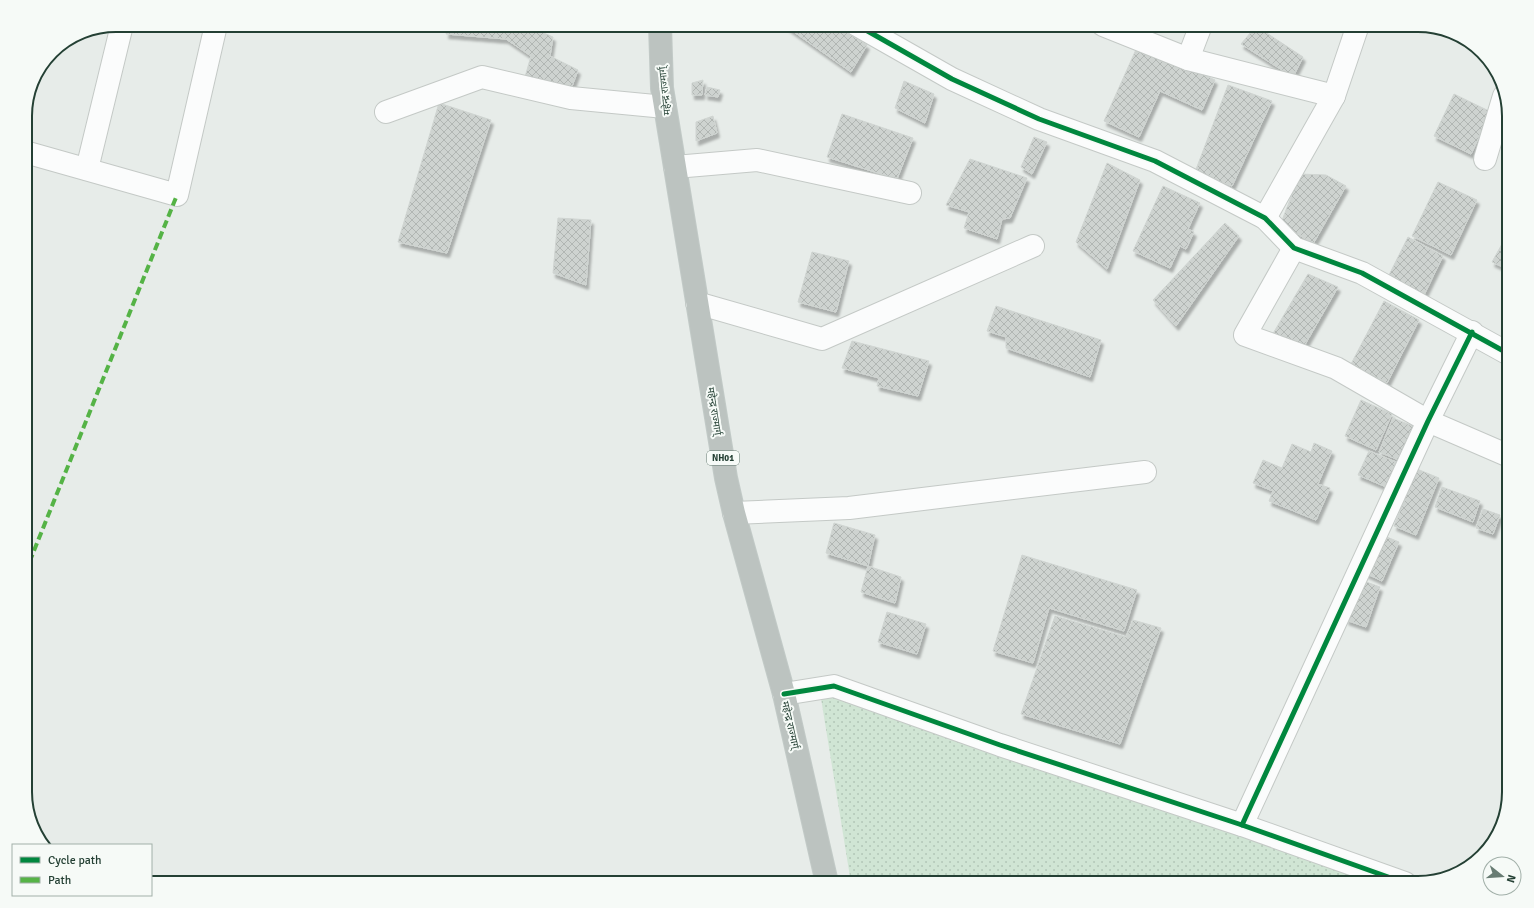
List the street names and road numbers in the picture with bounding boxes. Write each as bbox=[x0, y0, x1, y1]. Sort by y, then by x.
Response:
street label: महेन्द्र राज्मार्ग् bbox=[656, 64, 673, 116]
street label: महेन्द्र राज्मार्ग् bbox=[704, 386, 724, 438]
road number: NH01 bbox=[707, 451, 739, 465]
street label: महेन्द्र राज्मार्ग् bbox=[779, 700, 802, 752]

